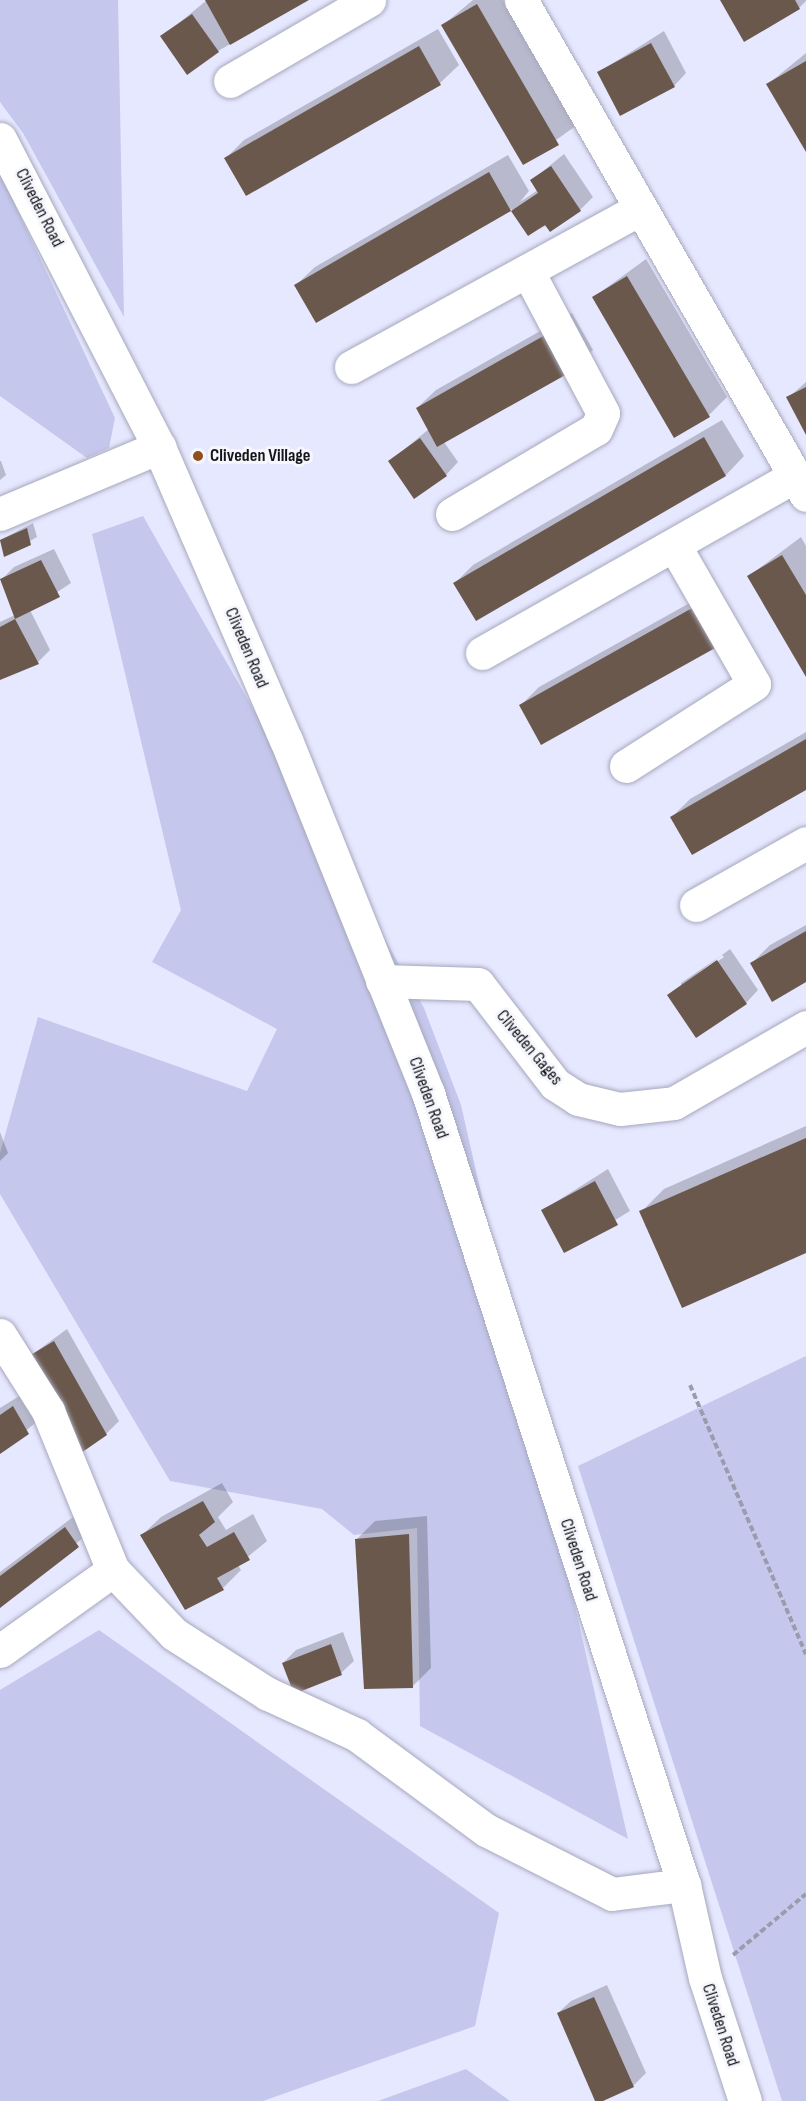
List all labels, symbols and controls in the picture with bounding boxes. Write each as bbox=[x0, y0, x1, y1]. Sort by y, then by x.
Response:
street label: Cliveden Road bbox=[10, 165, 68, 251]
place label: Cliveden Village bbox=[210, 445, 311, 467]
marker: Cliveden Village bbox=[191, 449, 205, 463]
street label: Cliveden Road bbox=[219, 605, 273, 691]
street label: Cliveden Gages bbox=[491, 1006, 567, 1090]
street label: Cliveden Road bbox=[403, 1054, 453, 1142]
street label: Cliveden Road bbox=[555, 1516, 601, 1604]
street label: Cliveden Road bbox=[697, 1981, 743, 2069]

